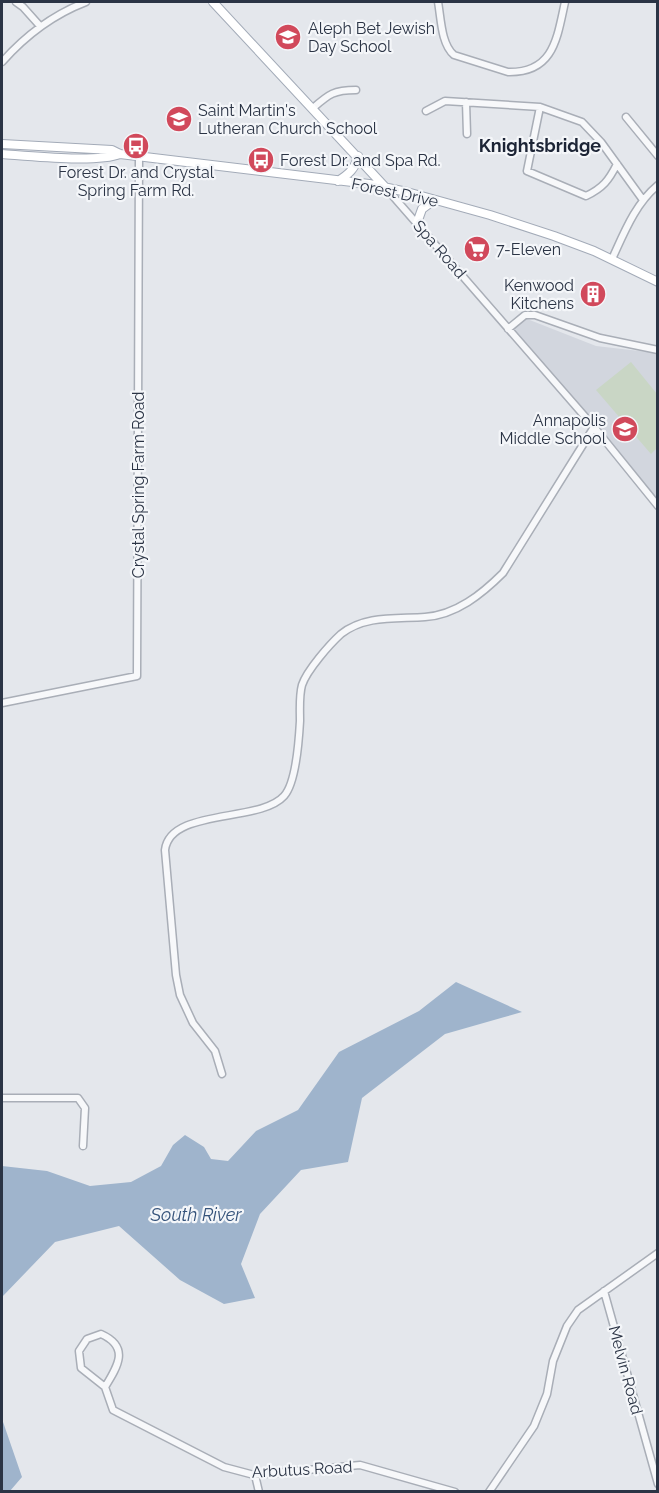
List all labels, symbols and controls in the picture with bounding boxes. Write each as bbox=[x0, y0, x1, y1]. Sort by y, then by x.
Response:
place label: Aleph Bet Jewish Day School bbox=[308, 19, 435, 56]
school or university icon: Aleph Bet Jewish Day School bbox=[273, 22, 303, 52]
place label: Saint Martin's Lutheran Church School bbox=[198, 101, 378, 138]
school or university icon: Saint Martin's Lutheran Church School bbox=[164, 104, 194, 134]
bus stop icon: Forest Dr. and Crystal Spring Farm Rd. bbox=[121, 131, 151, 161]
district label: Knightsbridge bbox=[479, 135, 601, 156]
bus stop icon: Forest Dr. and Spa Rd. bbox=[246, 145, 276, 175]
place label: Forest Dr. and Spa Rd. bbox=[280, 151, 441, 170]
place label: Forest Dr. and Crystal Spring Farm Rd. bbox=[58, 163, 215, 200]
street label: Forest Drive bbox=[350, 174, 440, 211]
street label: Spa Road bbox=[409, 216, 470, 282]
supermarket icon: 7-Eleven bbox=[462, 234, 492, 264]
place label: 7-Eleven bbox=[496, 240, 561, 259]
place label: Kenwood Kitchens bbox=[504, 276, 574, 313]
building icon: Kenwood Kitchens bbox=[578, 279, 608, 309]
street label: Crystal Spring Farm Road bbox=[129, 392, 148, 578]
place label: Annapolis Middle School bbox=[500, 411, 607, 448]
school or university icon: Annapolis Middle School bbox=[610, 414, 640, 444]
water label: South River bbox=[150, 1204, 242, 1225]
street label: Melvin Road bbox=[605, 1324, 647, 1417]
street label: Arbutus Road bbox=[251, 1457, 353, 1482]

